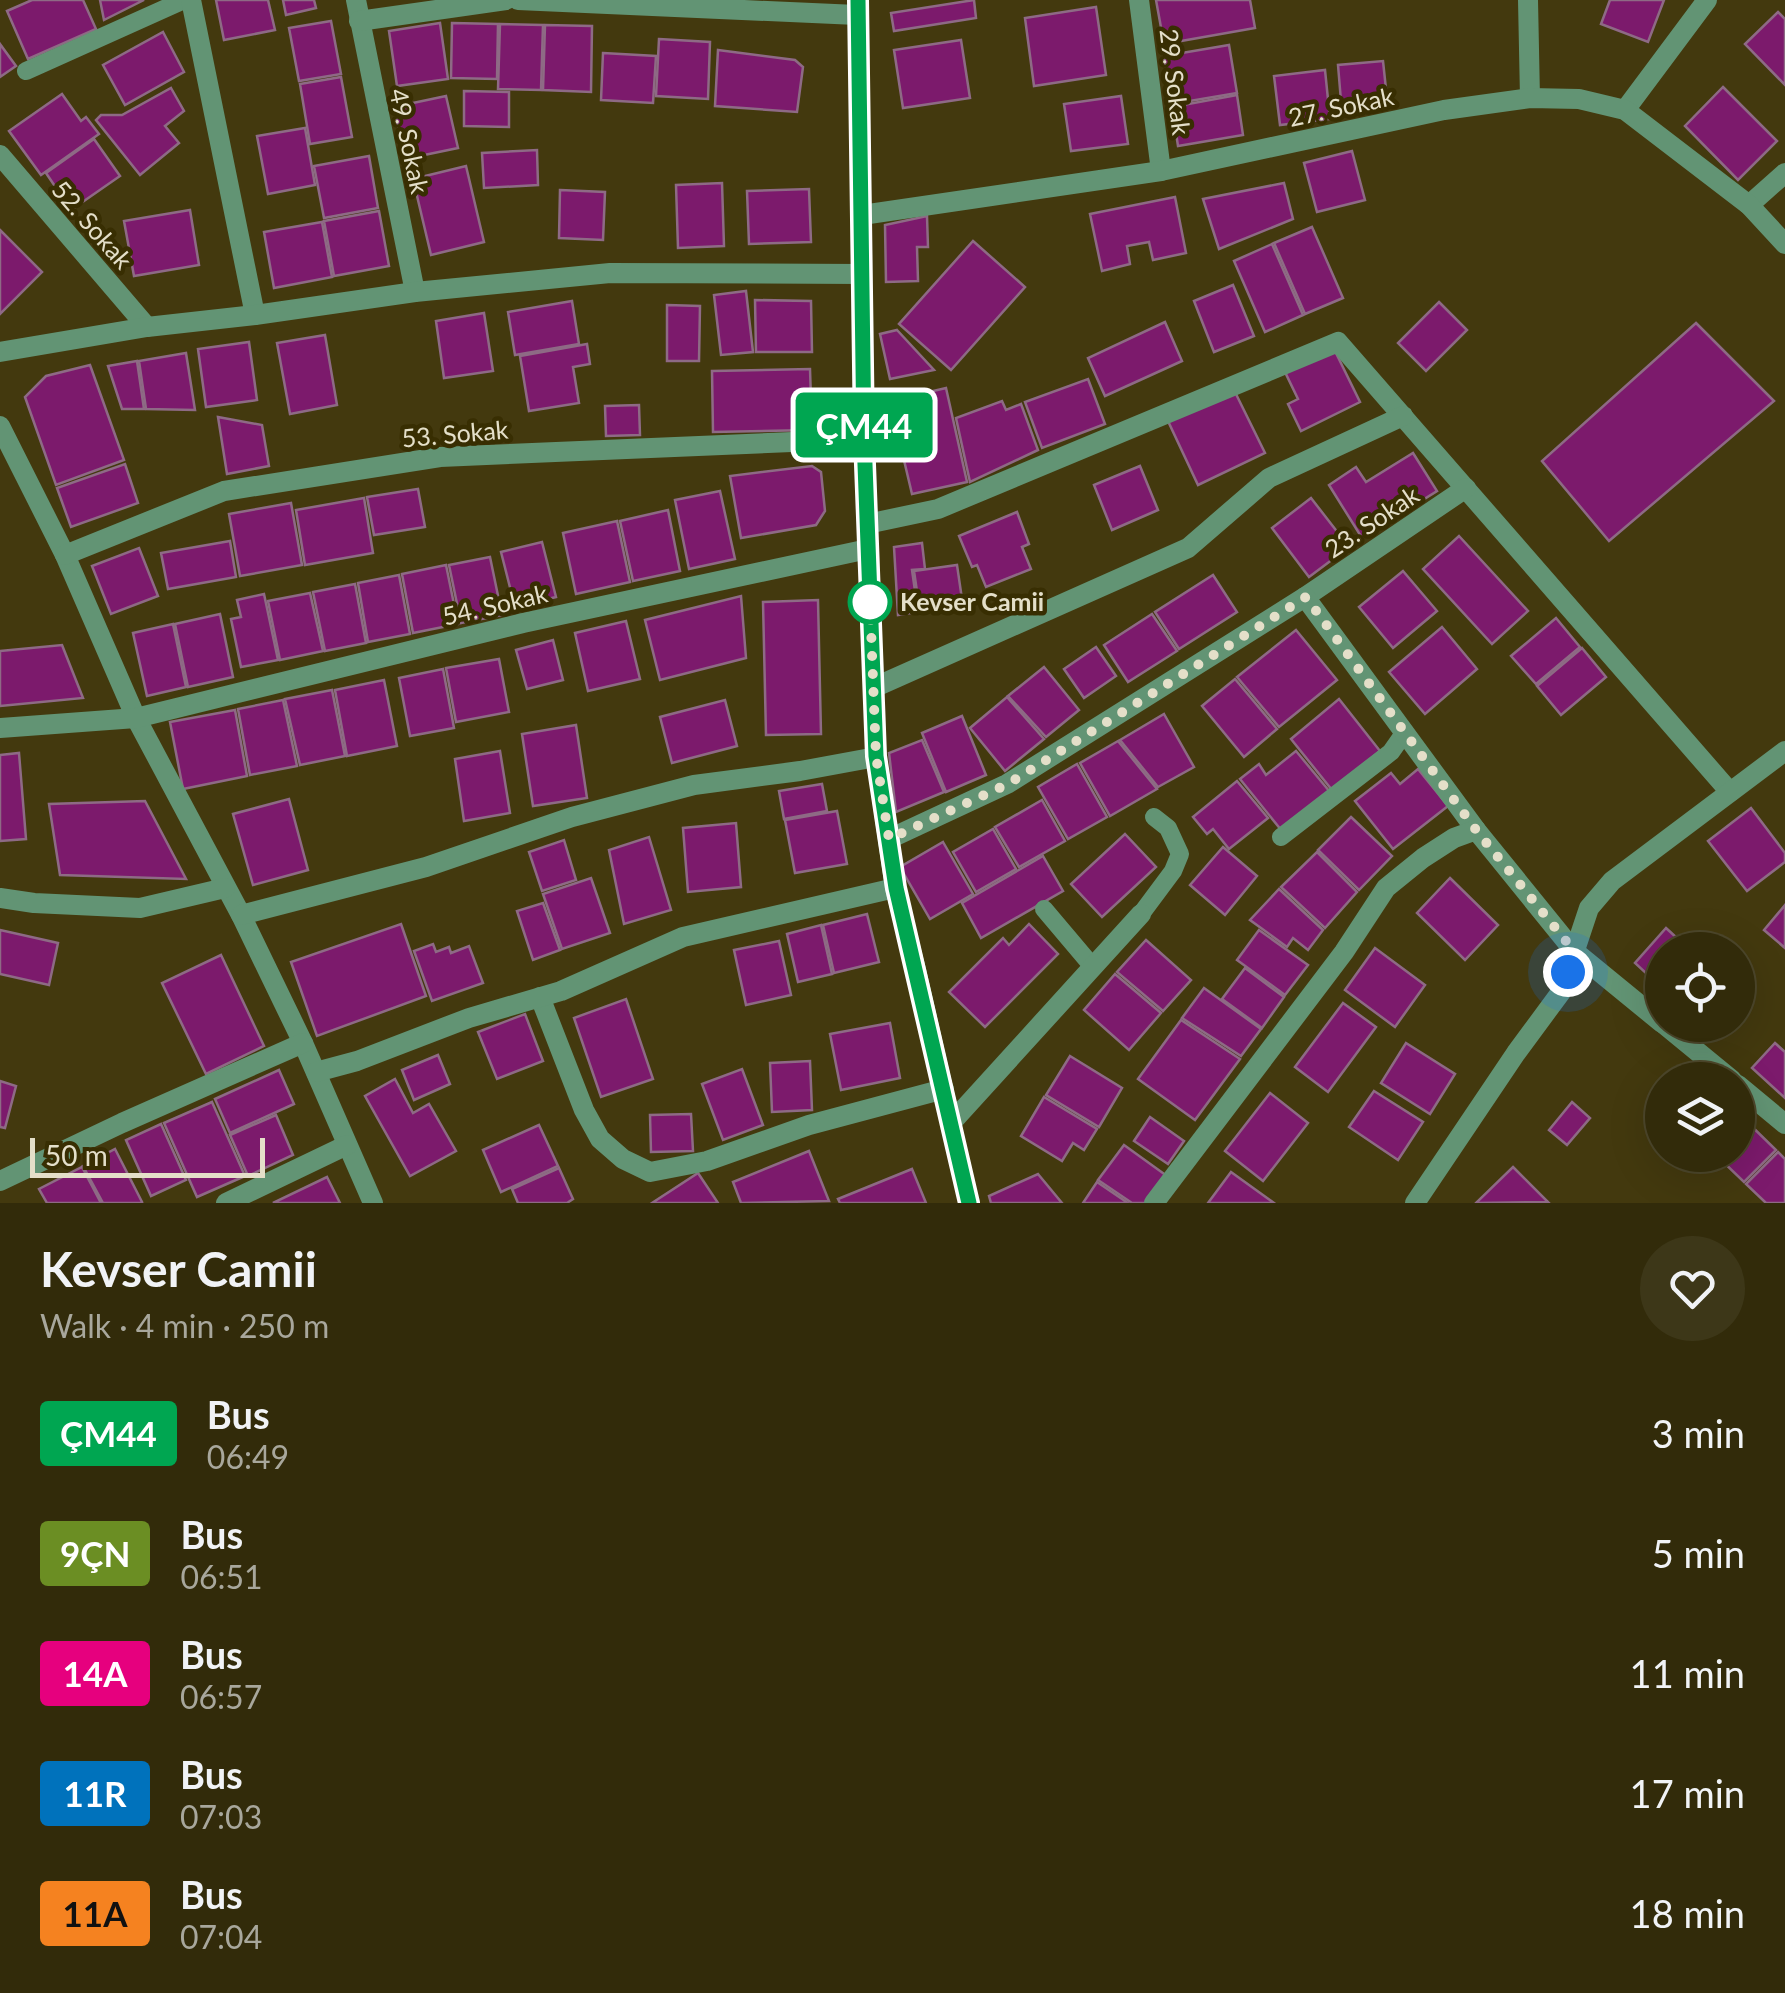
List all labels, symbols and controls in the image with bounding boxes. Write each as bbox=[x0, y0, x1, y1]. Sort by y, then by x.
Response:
street label: 29. Sokak bbox=[1155, 27, 1197, 137]
street label: 27. Sokak bbox=[1285, 80, 1396, 132]
street label: 49. Sokak bbox=[384, 85, 436, 196]
street label: 52. Sokak bbox=[46, 174, 139, 275]
line badge: ÇM44 bbox=[794, 392, 934, 458]
text: ÇM44 bbox=[816, 404, 912, 446]
street label: 53. Sokak bbox=[400, 413, 510, 453]
street label: 23. Sokak bbox=[1319, 479, 1424, 563]
street label: 54. Sokak bbox=[439, 577, 550, 631]
marker: Kevser Camii bbox=[849, 581, 891, 623]
place label: Kevser Camii bbox=[900, 586, 1044, 616]
map controls bbox=[1645, 932, 1755, 1172]
button: locate bbox=[1645, 932, 1755, 1042]
your location bbox=[1543, 947, 1593, 997]
button: layers bbox=[1645, 1062, 1755, 1172]
scale bar bbox=[30, 1133, 265, 1178]
text: 50 m bbox=[45, 1138, 108, 1172]
button: heart bbox=[1640, 1236, 1745, 1341]
text: Kevser Camii bbox=[40, 1240, 317, 1297]
text: Walk · 4 min · 250 m bbox=[40, 1306, 329, 1345]
text: Bus bbox=[207, 1391, 270, 1437]
text: 3 min bbox=[1652, 1410, 1745, 1456]
text: ÇM44 bbox=[60, 1412, 157, 1454]
text: 06:49 bbox=[207, 1437, 289, 1476]
text: Bus bbox=[180, 1511, 243, 1557]
text: 5 min bbox=[1652, 1530, 1745, 1576]
text: 9ÇN bbox=[60, 1532, 130, 1574]
text: 06:51 bbox=[180, 1557, 263, 1596]
text: Bus bbox=[180, 1631, 243, 1677]
text: 11 min bbox=[1630, 1650, 1745, 1696]
text: 14A bbox=[63, 1652, 127, 1694]
text: 06:57 bbox=[180, 1677, 262, 1716]
text: Bus bbox=[180, 1751, 243, 1797]
text: 17 min bbox=[1630, 1770, 1745, 1816]
text: 11R bbox=[63, 1772, 127, 1814]
text: 07:03 bbox=[180, 1797, 262, 1836]
text: Bus bbox=[180, 1871, 243, 1917]
text: 18 min bbox=[1630, 1890, 1745, 1936]
text: 11A bbox=[63, 1892, 127, 1934]
text: 07:04 bbox=[180, 1917, 262, 1956]

